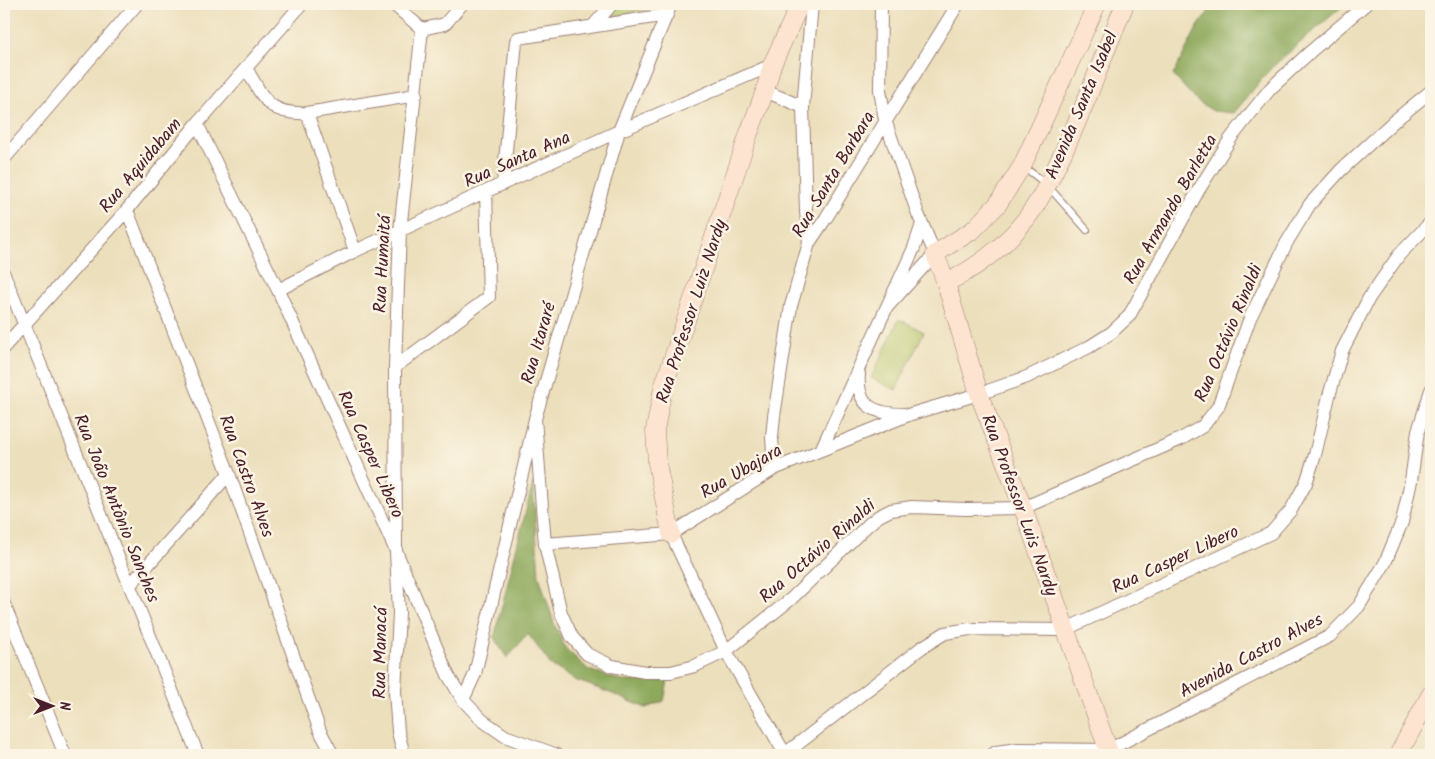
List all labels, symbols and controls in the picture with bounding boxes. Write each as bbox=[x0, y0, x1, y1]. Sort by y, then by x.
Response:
street label: Avenida Santa Isabel bbox=[1038, 26, 1127, 184]
street label: Rua Santa Barbara bbox=[785, 106, 884, 244]
street label: Rua Aquidabam bbox=[92, 112, 190, 220]
street label: Rua Santa Ana bbox=[460, 124, 576, 197]
street label: Rua Armando Barletta bbox=[1116, 129, 1226, 290]
street label: Rua Humaitá bbox=[366, 213, 401, 314]
street label: Rua Professor Luiz Nardy bbox=[649, 215, 736, 407]
street label: Rua Octávio Rinaldi bbox=[1187, 260, 1272, 407]
street label: Rua Itararé bbox=[514, 298, 565, 388]
street label: Rua Casper Libero bbox=[328, 386, 411, 523]
street label: Rua João Antônio Sanches bbox=[64, 410, 167, 608]
street label: Rua Professor Luis Nardy bbox=[972, 410, 1065, 601]
street label: Rua Castro Alves bbox=[210, 411, 281, 542]
street label: Rua Ubajara bbox=[695, 437, 788, 508]
street label: Rua Octávio Rinaldi bbox=[753, 492, 884, 611]
street label: Rua Casper Libero bbox=[1107, 518, 1244, 603]
street label: Rua Manacá bbox=[366, 605, 397, 699]
street label: Avenida Castro Alves bbox=[1175, 606, 1329, 706]
north arrow bbox=[28, 682, 78, 732]
text: N bbox=[53, 702, 75, 711]

